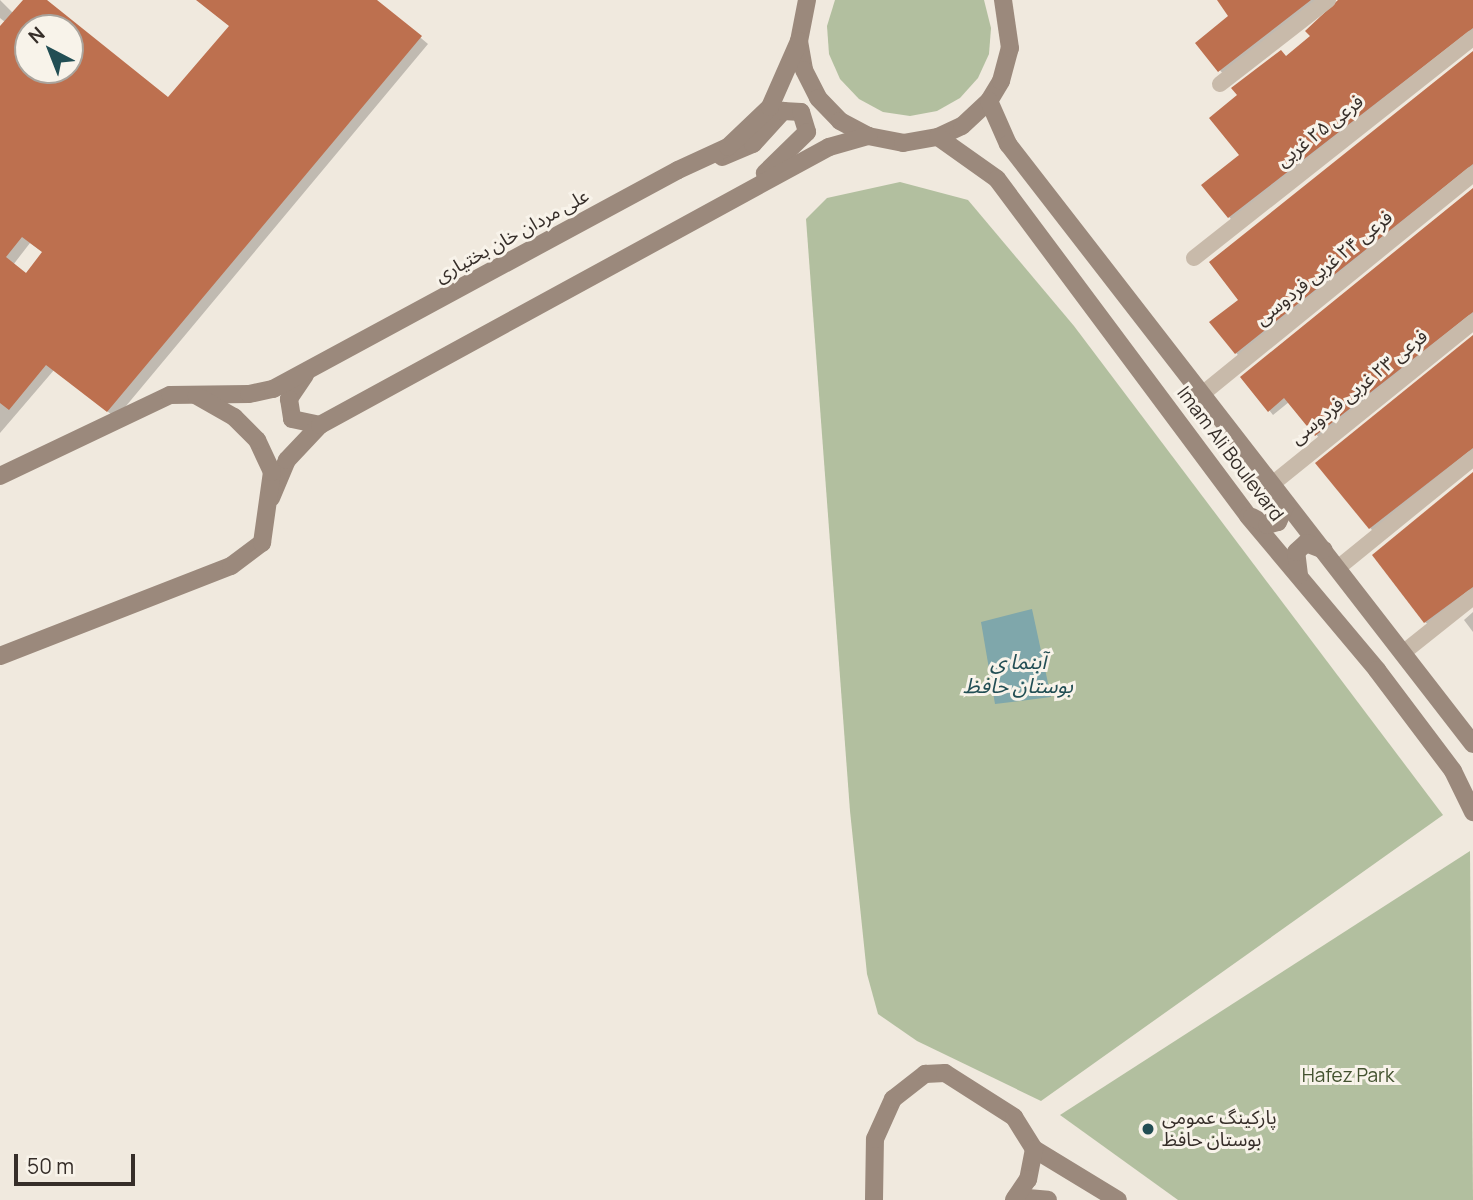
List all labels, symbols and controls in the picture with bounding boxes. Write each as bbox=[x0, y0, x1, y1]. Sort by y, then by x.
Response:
north arrow bbox=[14, 14, 84, 84]
text: N bbox=[23, 21, 50, 49]
street label: فرعی ۲۵ غربی bbox=[1272, 90, 1368, 172]
street label: علی مردان خان بختیاری bbox=[431, 184, 593, 288]
street label: فرعی ۲۴ غربی فردوسی bbox=[1251, 206, 1397, 330]
street label: فرعی ۲۳ غربی فردوسی bbox=[1286, 325, 1432, 449]
street label: Imam Ali Boulevard bbox=[1172, 382, 1288, 526]
water label: آبنما ی بوستان حافظ bbox=[963, 648, 1073, 698]
park label: Hafez Park bbox=[1302, 1065, 1394, 1087]
place label: پارکینگ عمومی بوستان حافظ bbox=[1162, 1107, 1277, 1151]
marker: پارکینگ عمومی بوستان حافظ bbox=[1140, 1121, 1156, 1137]
scale bar bbox=[18, 1140, 138, 1184]
text: 50 m bbox=[27, 1152, 74, 1180]

